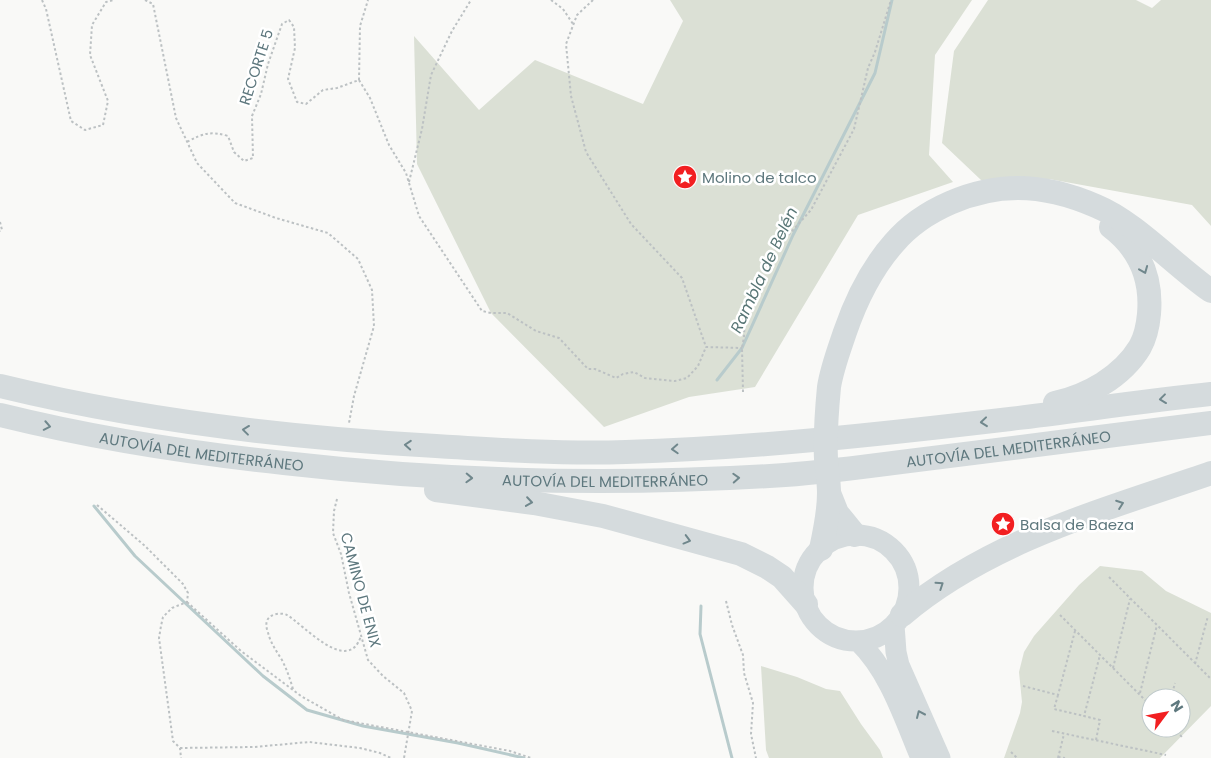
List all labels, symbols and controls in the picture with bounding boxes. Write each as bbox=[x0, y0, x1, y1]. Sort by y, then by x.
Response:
street label: RECORTE 5 bbox=[234, 26, 278, 108]
place icon: Molino de talco bbox=[672, 164, 698, 190]
place label: Molino de talco bbox=[702, 167, 817, 188]
water label: Rambla de Belén bbox=[725, 203, 803, 337]
one-way arrow bbox=[1138, 265, 1148, 273]
one-way arrow bbox=[1158, 394, 1167, 404]
one-way arrow bbox=[980, 416, 988, 427]
one-way arrow bbox=[43, 420, 52, 431]
one-way arrow bbox=[242, 425, 250, 436]
street label: AUTOVÍA DEL MEDITERRÁNEO bbox=[905, 425, 1112, 472]
street label: AUTOVÍA DEL MEDITERRÁNEO bbox=[98, 426, 305, 476]
one-way arrow bbox=[404, 439, 412, 450]
one-way arrow bbox=[671, 443, 679, 454]
street label: AUTOVÍA DEL MEDITERRÁNEO bbox=[502, 469, 709, 492]
one-way arrow bbox=[465, 472, 473, 483]
one-way arrow bbox=[732, 472, 740, 483]
one-way arrow bbox=[525, 497, 534, 507]
one-way arrow bbox=[1115, 500, 1123, 510]
place icon: Balsa de Baeza bbox=[990, 511, 1016, 537]
place label: Balsa de Baeza bbox=[1020, 514, 1134, 535]
street label: CAMINO DE ENIX bbox=[336, 530, 386, 650]
one-way arrow bbox=[683, 534, 691, 544]
one-way arrow bbox=[934, 582, 944, 591]
north arrow bbox=[1141, 688, 1191, 738]
text: N bbox=[1166, 696, 1188, 716]
one-way arrow bbox=[916, 710, 927, 719]

